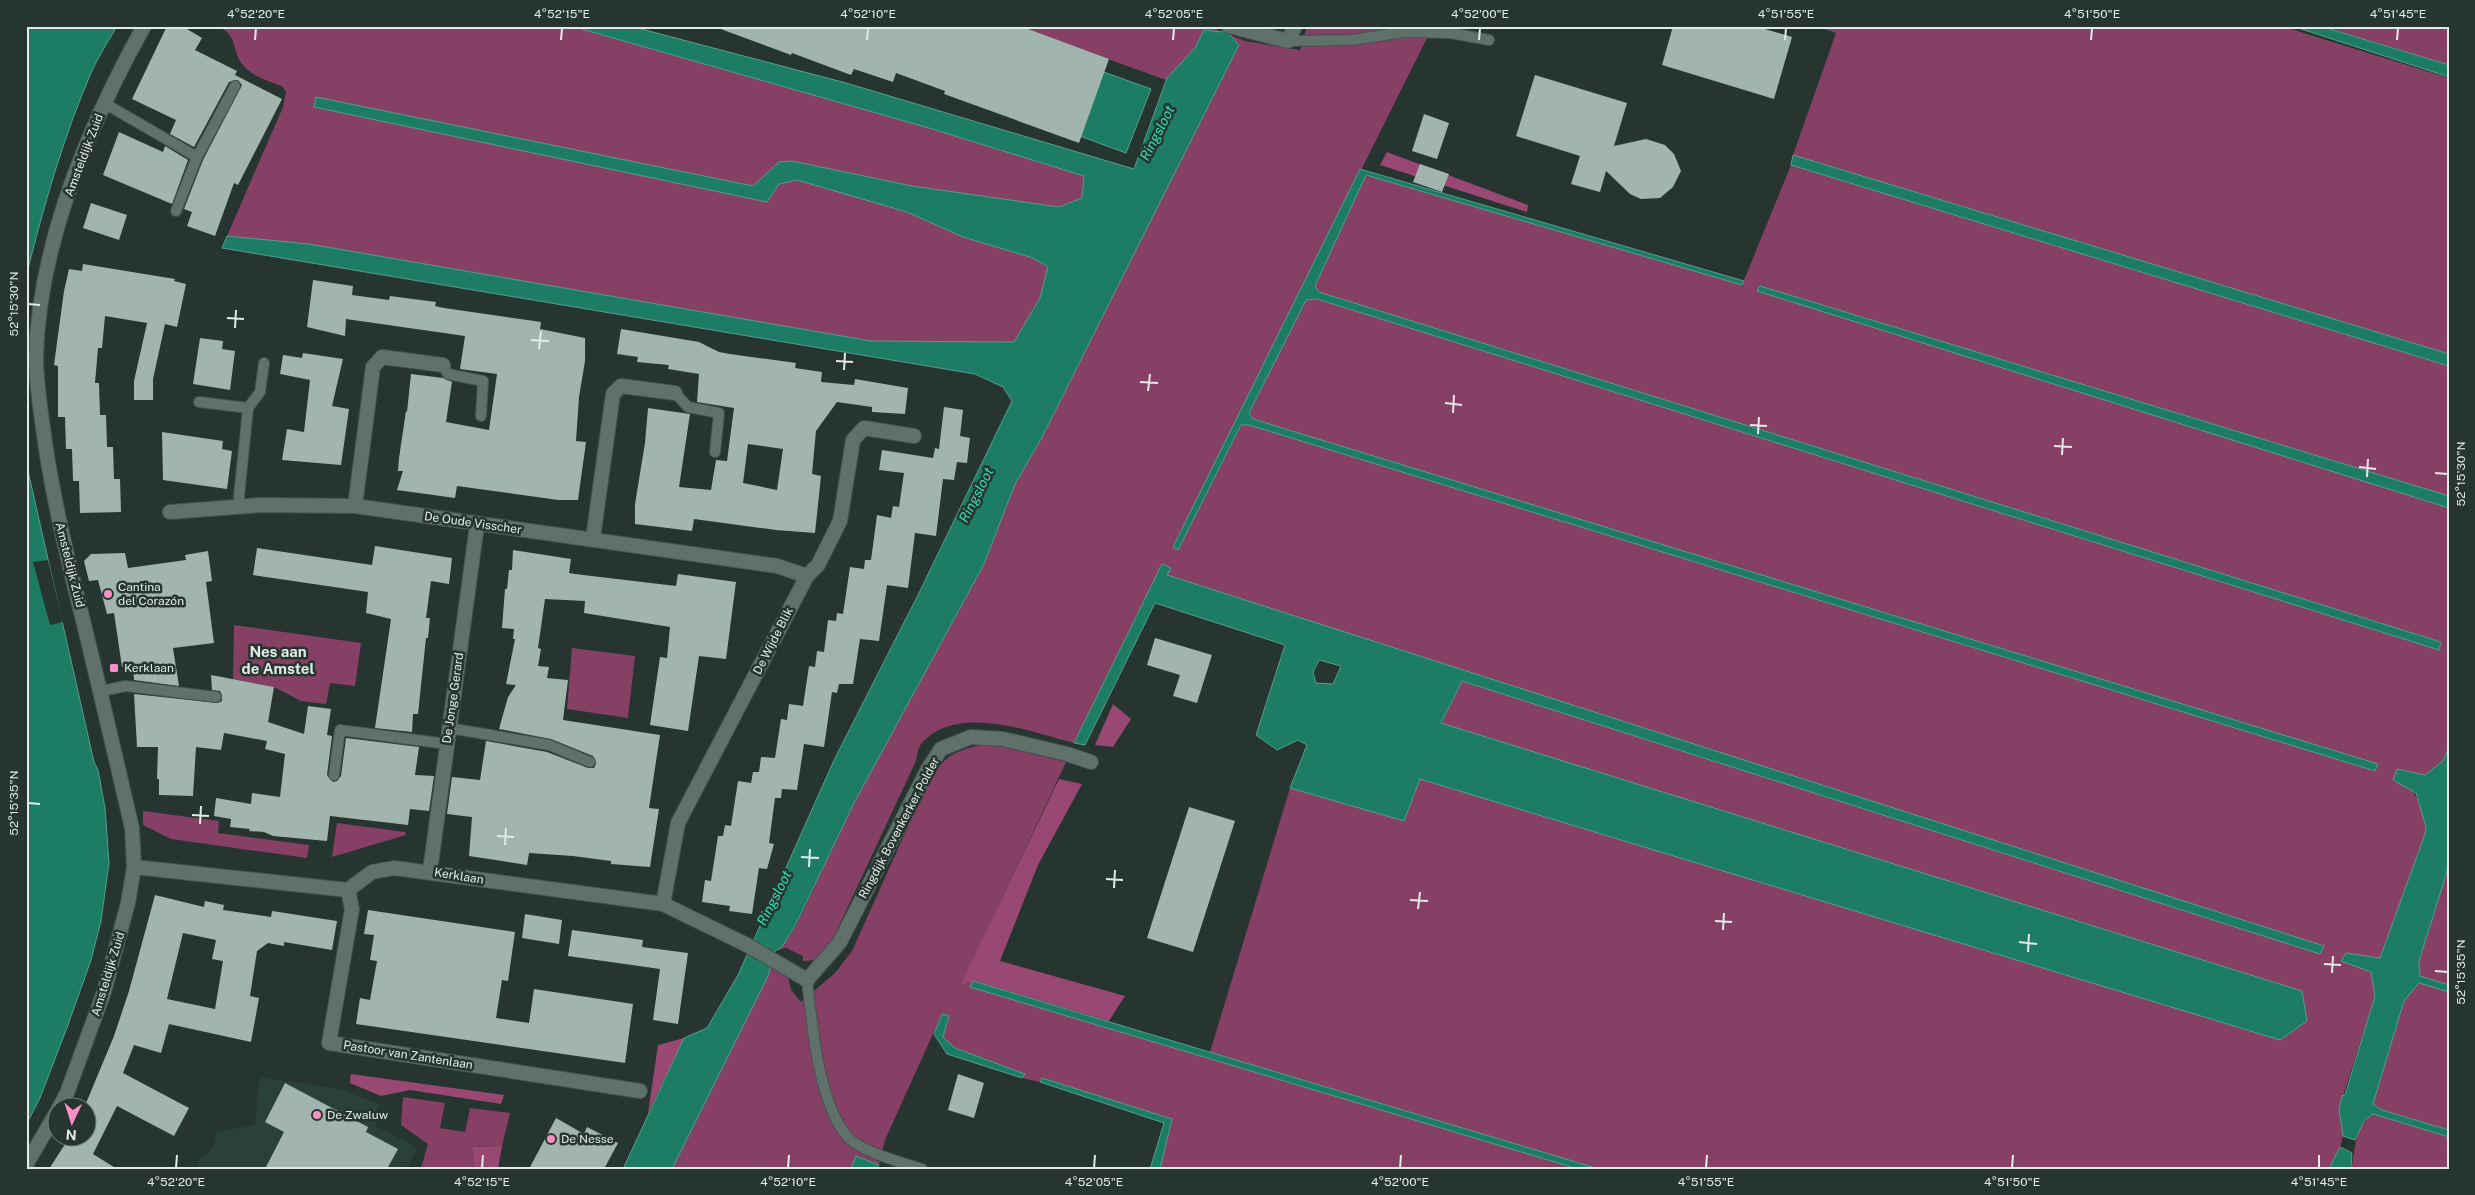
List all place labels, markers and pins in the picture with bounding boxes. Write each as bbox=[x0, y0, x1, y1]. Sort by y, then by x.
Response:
place label: Cantina del Corazón bbox=[118, 580, 184, 608]
marker: Cantina del Corazón bbox=[102, 588, 114, 600]
place label: Kerklaan bbox=[124, 661, 174, 675]
marker: Kerklaan bbox=[108, 662, 120, 674]
place label: De Zwaluw bbox=[327, 1108, 389, 1122]
marker: De Zwaluw bbox=[311, 1109, 323, 1121]
place label: De Nesse bbox=[561, 1132, 614, 1146]
marker: De Nesse bbox=[545, 1133, 557, 1145]

